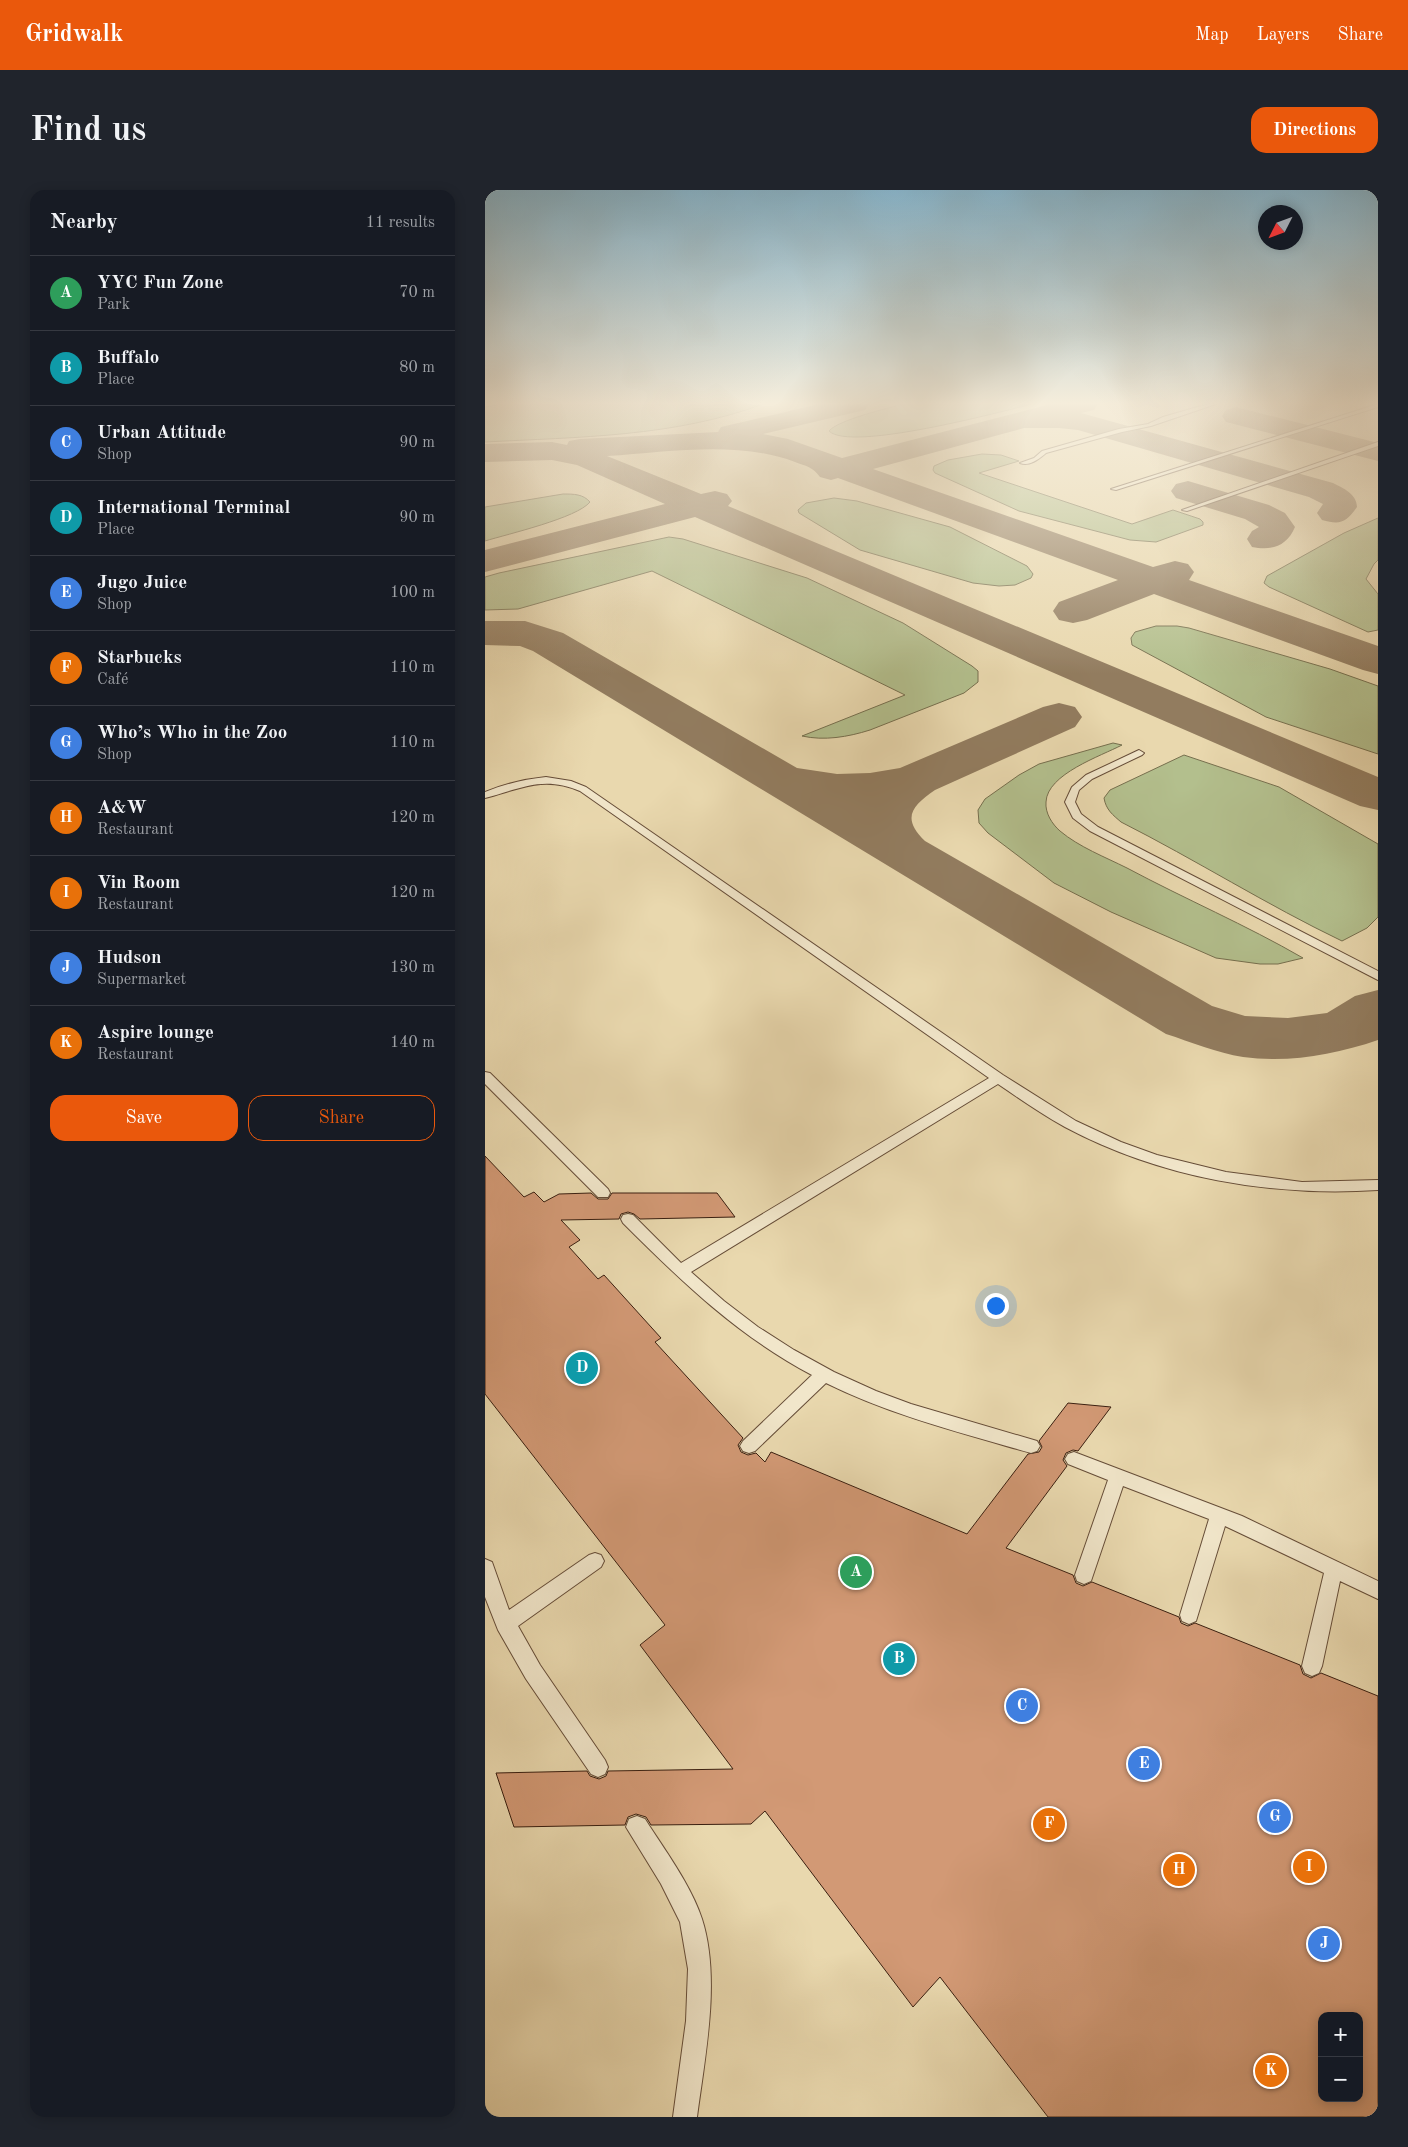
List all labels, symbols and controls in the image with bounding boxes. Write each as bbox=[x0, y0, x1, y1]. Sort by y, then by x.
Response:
text: Gridwalk bbox=[25, 23, 123, 47]
text: Map bbox=[1195, 26, 1229, 44]
text: Layers bbox=[1257, 26, 1309, 44]
text: Share bbox=[1337, 26, 1383, 44]
button: Directions bbox=[1251, 107, 1378, 153]
text: Find us bbox=[30, 113, 146, 148]
north arrow bbox=[1258, 205, 1303, 250]
text: Nearby bbox=[50, 212, 118, 233]
text: 11 results bbox=[366, 215, 435, 231]
text: YYC Fun Zone bbox=[97, 274, 223, 293]
text: A bbox=[60, 285, 72, 301]
text: 70 m bbox=[399, 285, 435, 301]
text: Park bbox=[97, 297, 130, 313]
text: Buffalo bbox=[97, 349, 159, 368]
text: B bbox=[60, 360, 72, 376]
text: 80 m bbox=[399, 360, 435, 376]
text: Place bbox=[97, 372, 134, 388]
text: Urban Attitude bbox=[97, 424, 226, 443]
text: C bbox=[61, 435, 71, 451]
text: 90 m bbox=[399, 435, 435, 451]
text: Shop bbox=[97, 447, 132, 463]
text: International Terminal bbox=[97, 499, 290, 518]
text: D bbox=[60, 510, 72, 526]
text: 90 m bbox=[399, 510, 435, 526]
text: Place bbox=[97, 522, 134, 538]
text: Jugo Juice bbox=[97, 574, 187, 593]
text: E bbox=[60, 585, 72, 601]
text: 100 m bbox=[390, 585, 435, 601]
text: Shop bbox=[97, 597, 132, 613]
text: Starbucks bbox=[97, 649, 182, 668]
text: F bbox=[61, 660, 71, 676]
text: 110 m bbox=[390, 660, 435, 676]
text: Café bbox=[97, 672, 128, 688]
text: Who’s Who in the Zoo bbox=[97, 724, 287, 743]
text: G bbox=[60, 735, 72, 751]
text: 110 m bbox=[390, 735, 435, 751]
text: Shop bbox=[97, 747, 132, 763]
text: A&W bbox=[97, 799, 147, 818]
text: H bbox=[59, 810, 73, 826]
text: 120 m bbox=[390, 810, 435, 826]
text: Restaurant bbox=[97, 822, 174, 838]
text: Vin Room bbox=[97, 874, 180, 893]
text: I bbox=[62, 885, 70, 901]
text: 120 m bbox=[390, 885, 435, 901]
text: Restaurant bbox=[97, 897, 174, 913]
text: Hudson bbox=[97, 949, 162, 968]
text: J bbox=[62, 960, 70, 976]
text: 130 m bbox=[390, 960, 435, 976]
text: Supermarket bbox=[97, 972, 186, 988]
text: Aspire lounge bbox=[97, 1024, 214, 1043]
text: K bbox=[60, 1035, 72, 1051]
text: 140 m bbox=[390, 1035, 435, 1051]
text: Restaurant bbox=[97, 1047, 174, 1063]
button: Save bbox=[50, 1095, 238, 1141]
button: Share bbox=[248, 1095, 435, 1141]
your location bbox=[983, 1293, 1009, 1319]
pin: D bbox=[566, 1349, 598, 1387]
pin: A bbox=[840, 1553, 872, 1591]
pin: B bbox=[883, 1640, 915, 1678]
pin: C bbox=[1006, 1687, 1038, 1725]
pin: E bbox=[1128, 1745, 1160, 1783]
pin: G bbox=[1259, 1798, 1291, 1836]
pin: F bbox=[1033, 1805, 1065, 1843]
pin: I bbox=[1293, 1848, 1325, 1886]
pin: H bbox=[1163, 1851, 1195, 1889]
pin: J bbox=[1308, 1925, 1340, 1963]
map controls bbox=[1318, 2012, 1363, 2102]
button: + bbox=[1318, 2012, 1363, 2057]
pin: K bbox=[1255, 2052, 1287, 2090]
button: − bbox=[1318, 2057, 1363, 2102]

